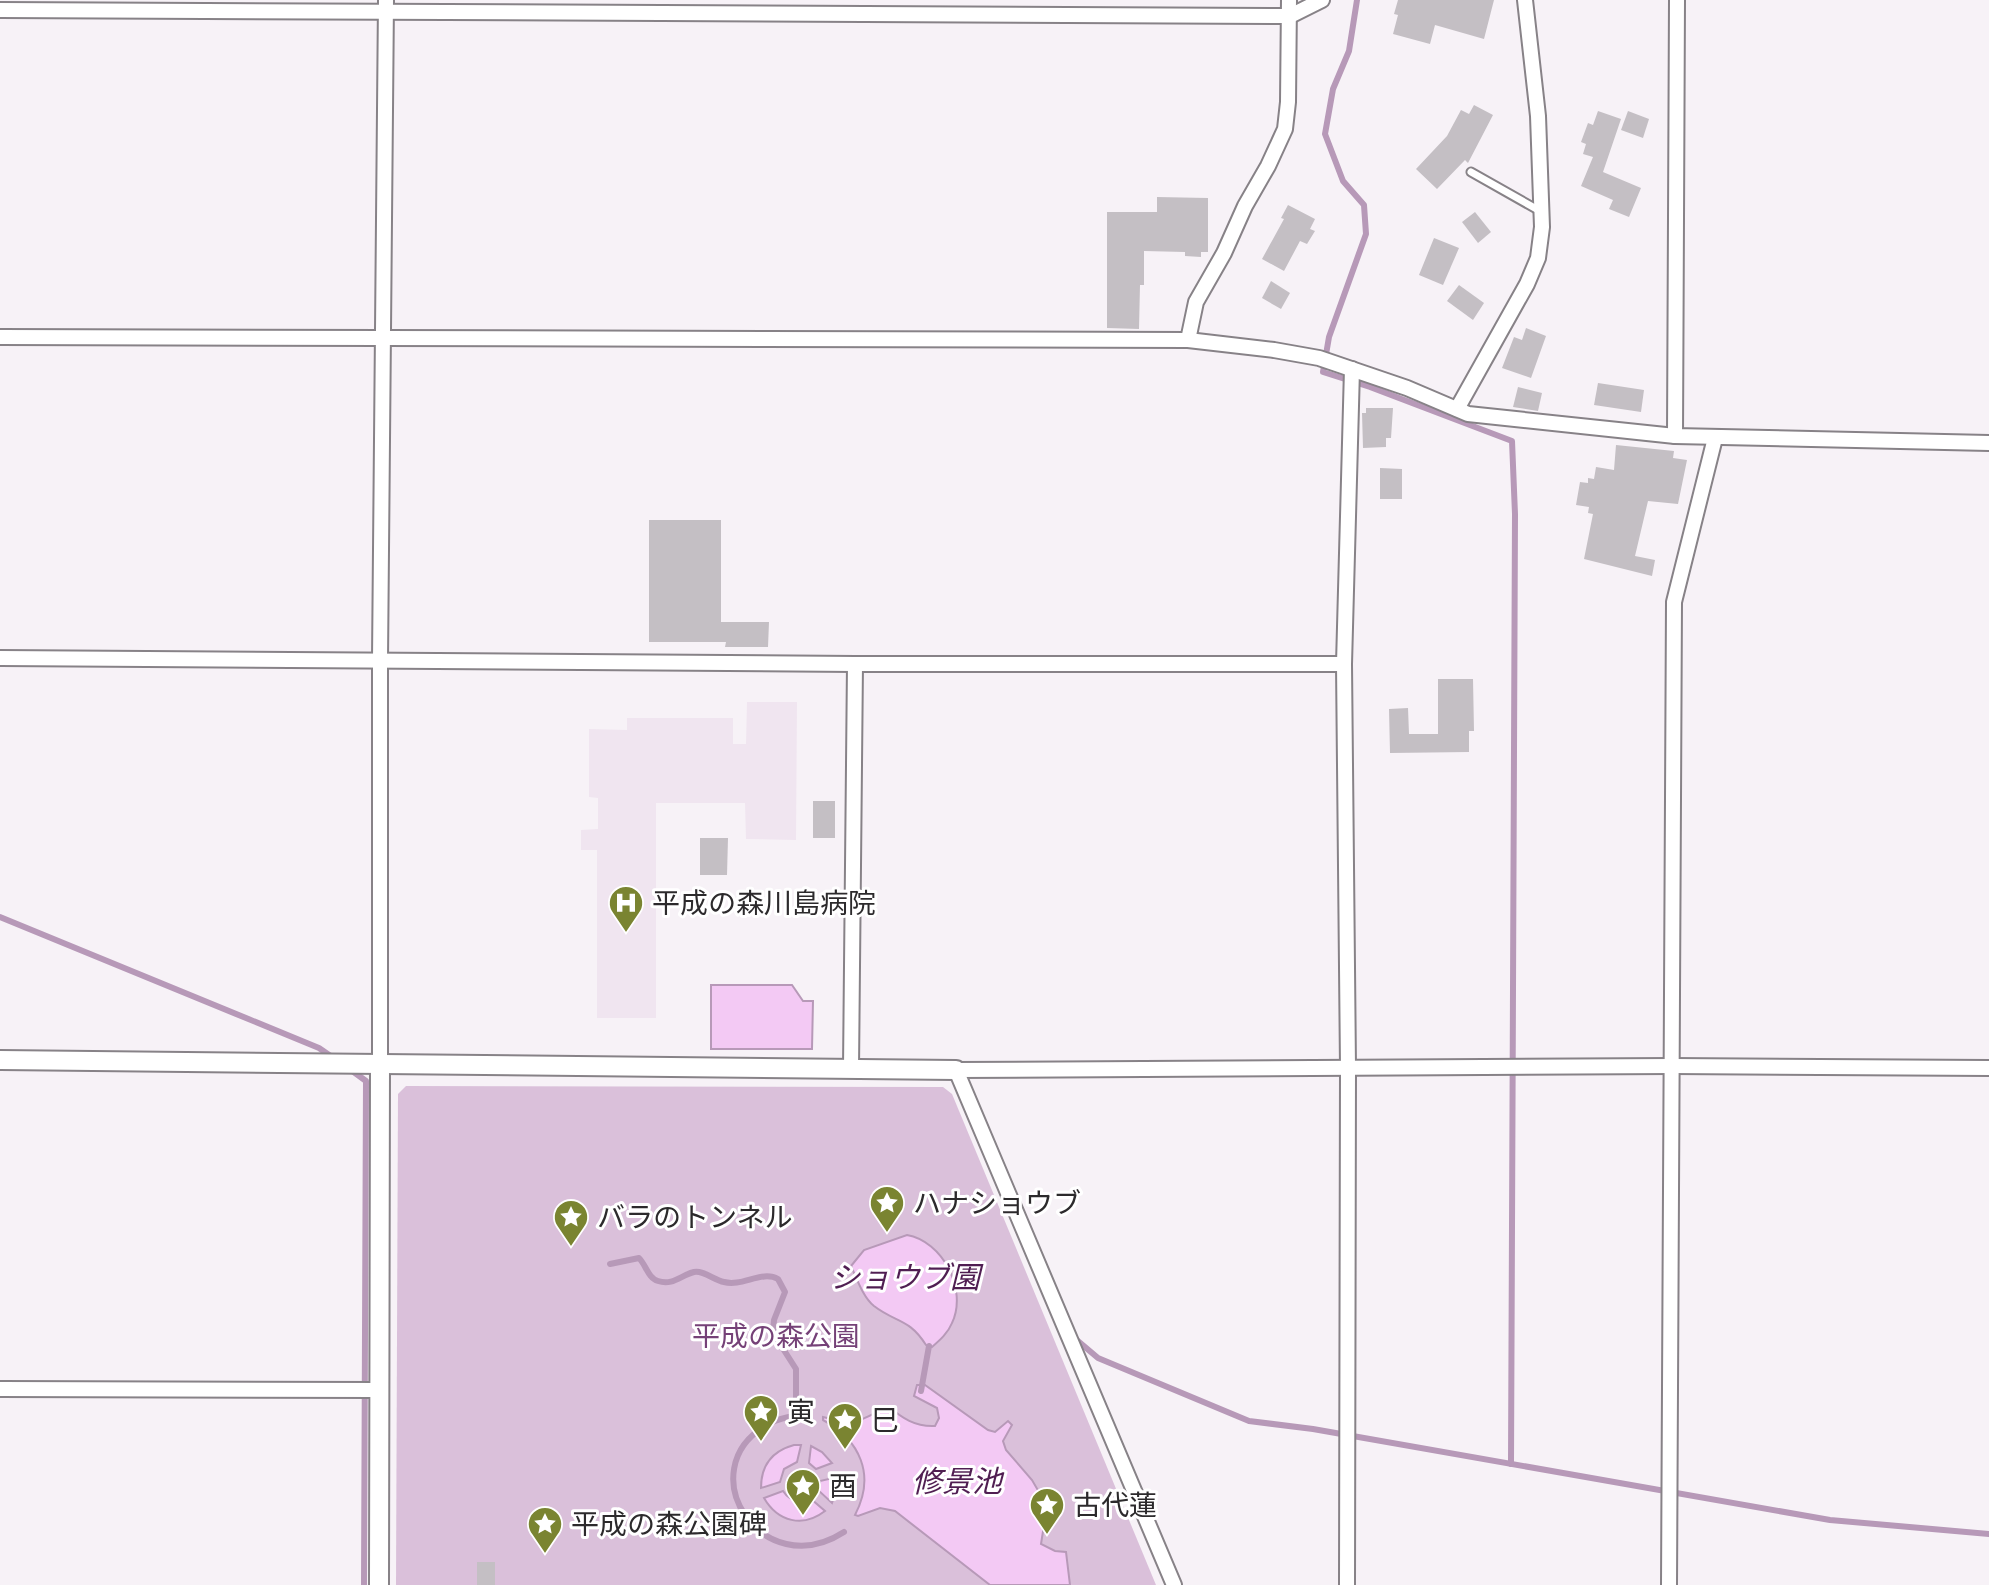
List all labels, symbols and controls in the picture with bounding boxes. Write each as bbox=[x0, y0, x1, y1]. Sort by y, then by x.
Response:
hospital icon: 平成の森川島病院 bbox=[607, 884, 645, 934]
place label: 平成の森川島病院 bbox=[652, 885, 876, 919]
place icon: ハナショウブ bbox=[868, 1184, 906, 1234]
place label: ハナショウブ bbox=[913, 1185, 1081, 1219]
place icon: バラのトンネル bbox=[552, 1198, 590, 1248]
place label: バラのトンネル bbox=[597, 1199, 792, 1233]
water label: ショウブ園 bbox=[830, 1258, 984, 1294]
park label: 平成の森公園 bbox=[692, 1318, 860, 1352]
place icon: 寅 bbox=[742, 1393, 780, 1443]
place label: 寅 bbox=[787, 1394, 815, 1428]
place icon: 巳 bbox=[826, 1401, 864, 1451]
place label: 巳 bbox=[871, 1402, 899, 1436]
water label: 修景池 bbox=[912, 1462, 1005, 1498]
place icon: 酉 bbox=[784, 1467, 822, 1517]
place label: 酉 bbox=[829, 1468, 857, 1502]
place icon: 古代蓮 bbox=[1028, 1486, 1066, 1536]
place label: 古代蓮 bbox=[1073, 1487, 1157, 1521]
place icon: 平成の森公園碑 bbox=[526, 1505, 564, 1555]
place label: 平成の森公園碑 bbox=[571, 1506, 767, 1540]

